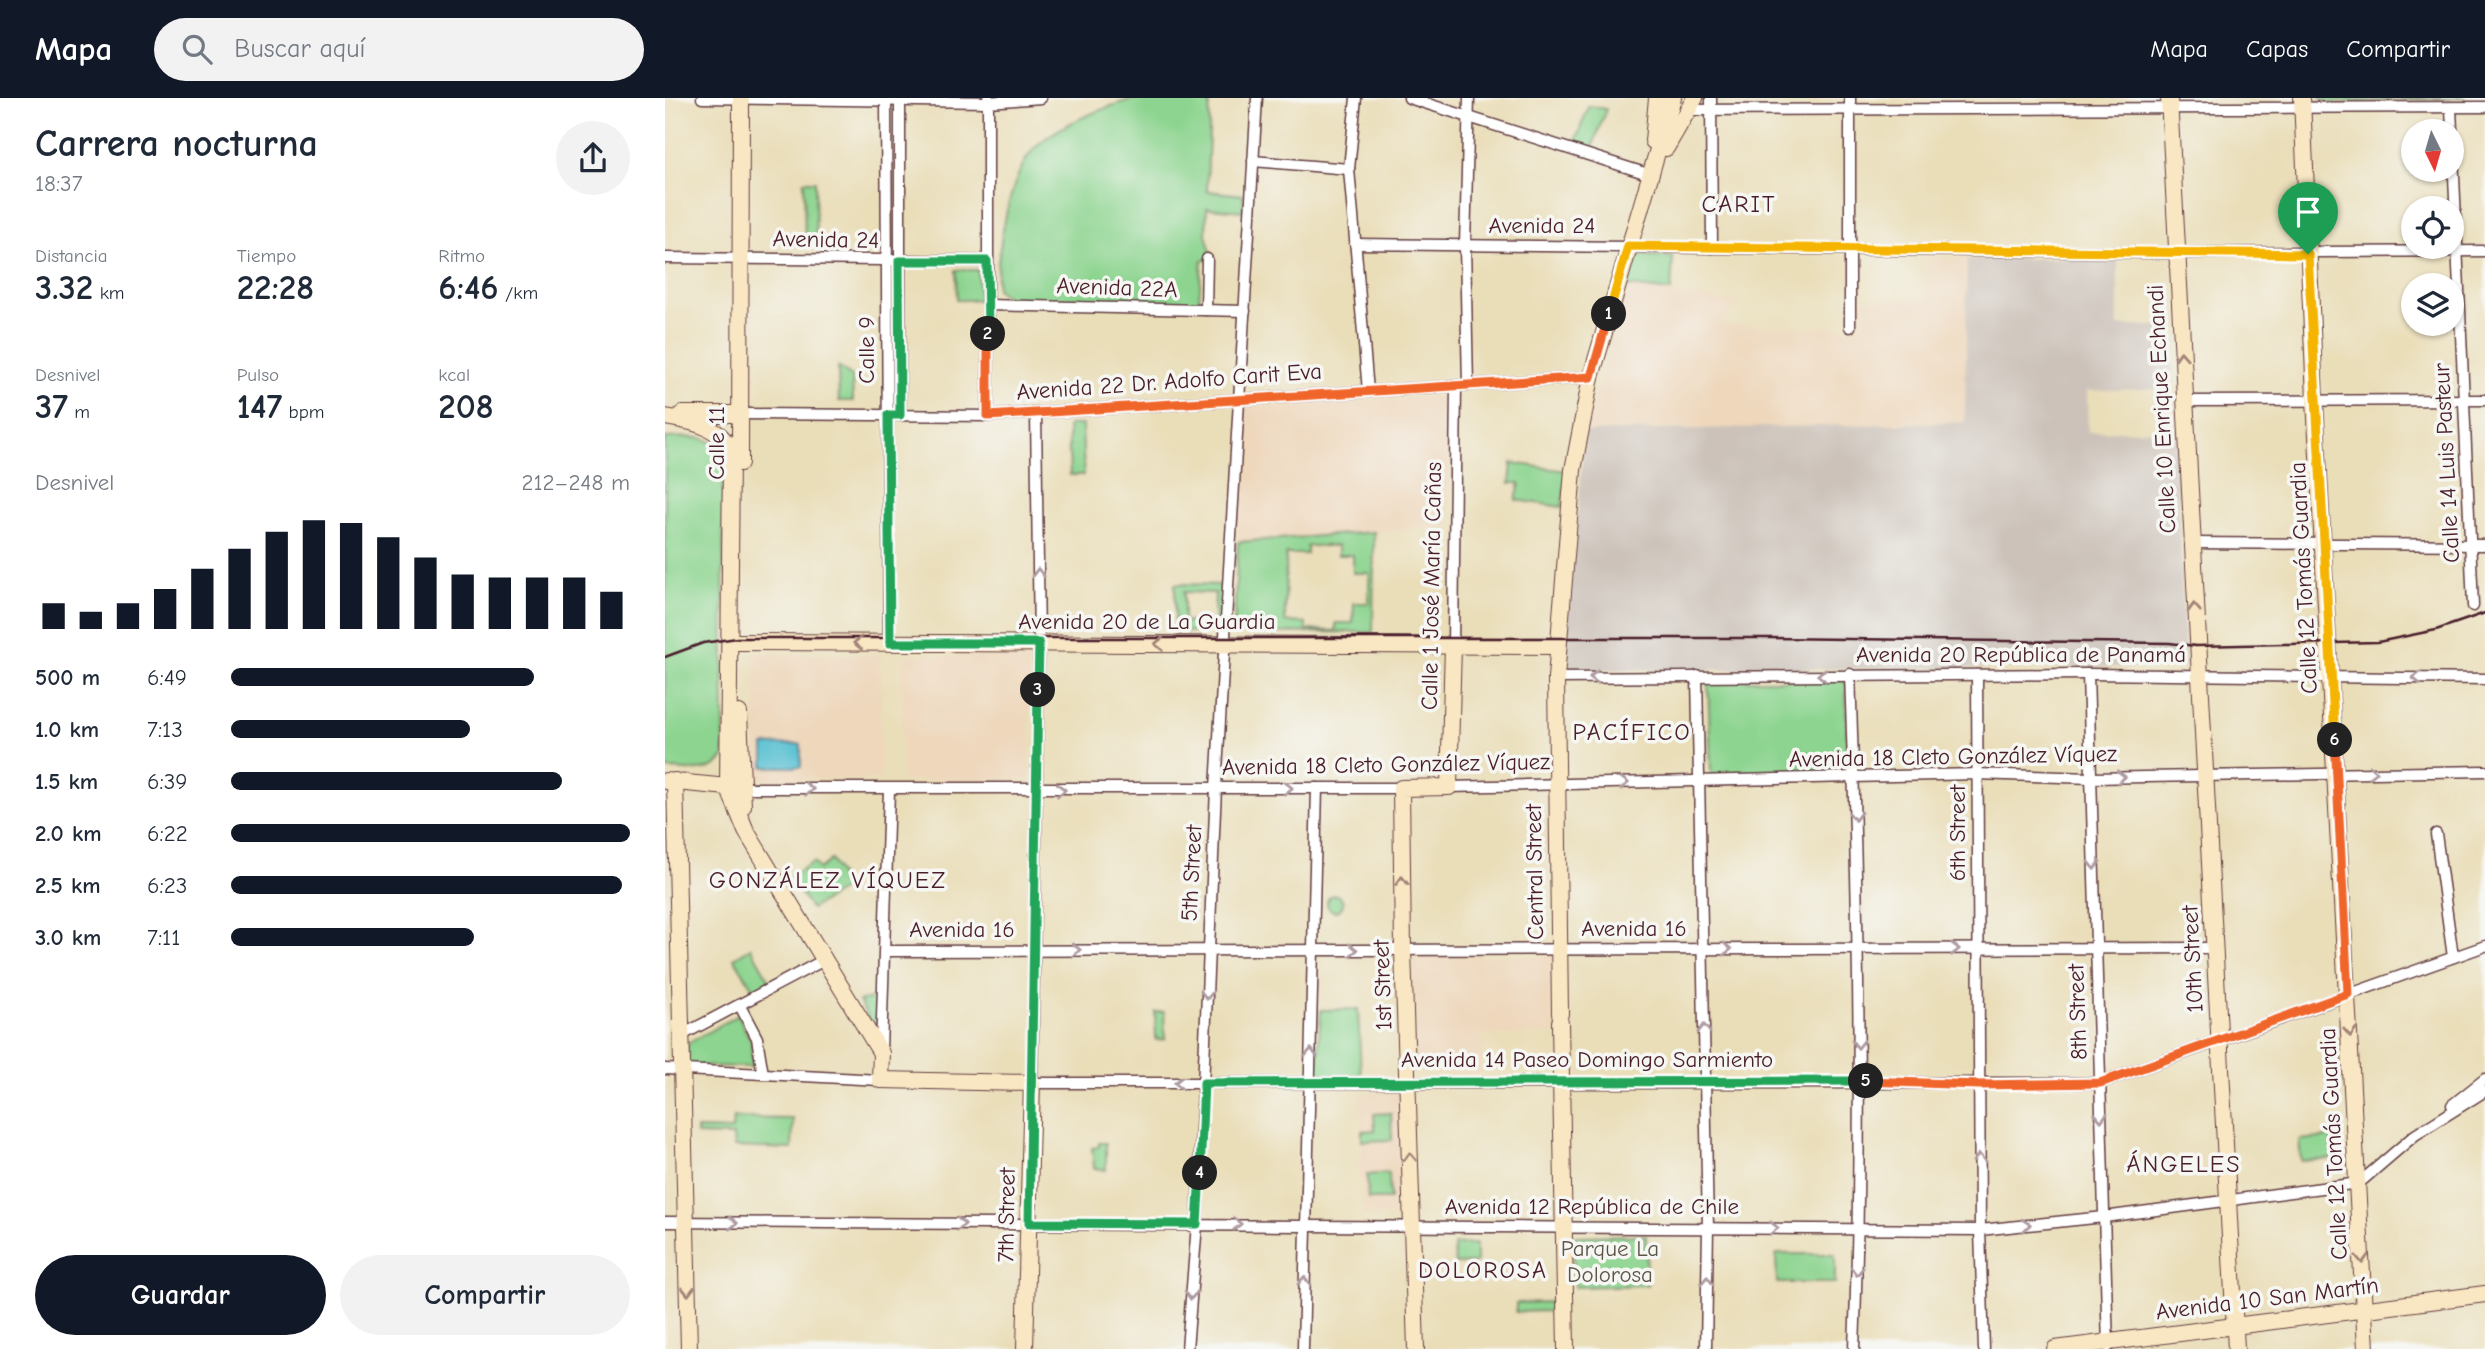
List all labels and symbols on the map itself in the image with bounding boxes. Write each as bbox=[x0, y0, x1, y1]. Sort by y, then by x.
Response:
north arrow bbox=[2401, 119, 2464, 182]
pin bbox=[2278, 182, 2338, 254]
district label: CARIT bbox=[1702, 190, 1776, 218]
street label: Avenida 24 bbox=[1489, 212, 1595, 239]
street label: Avenida 24 bbox=[772, 225, 880, 254]
street label: Avenida 22A bbox=[1056, 272, 1178, 303]
street label: Calle 10 Enrique Echandi bbox=[2141, 284, 2181, 534]
pin: 1 bbox=[1591, 296, 1627, 332]
street label: Calle 9 bbox=[853, 316, 880, 384]
pin: 2 bbox=[971, 316, 1005, 352]
one-way arrow bbox=[2174, 350, 2189, 361]
street label: Avenida 22 Dr. Adolfo Carit Eva bbox=[1015, 357, 1323, 406]
street label: Calle 14 Luis Pasteur bbox=[2428, 361, 2465, 564]
street label: Calle 11 bbox=[703, 406, 730, 480]
street label: Calle 12 Tomás Guardia bbox=[2284, 461, 2323, 695]
street label: Calle 1 José María Cañas bbox=[1416, 462, 1447, 710]
one-way arrow bbox=[1030, 568, 1046, 578]
one-way arrow bbox=[2187, 602, 2202, 613]
street label: Avenida 20 de La Guardia bbox=[1018, 608, 1276, 635]
one-way arrow bbox=[852, 635, 863, 651]
one-way arrow bbox=[1153, 636, 1164, 652]
street label: Avenida 20 República de Panamá bbox=[1856, 641, 2186, 668]
one-way arrow bbox=[1816, 667, 1827, 683]
one-way arrow bbox=[1589, 669, 1599, 685]
one-way arrow bbox=[2411, 670, 2422, 686]
pin: 3 bbox=[1021, 672, 1055, 708]
district label: PACÍFICO bbox=[1572, 718, 1692, 746]
pin: 6 bbox=[2317, 722, 2353, 758]
street label: Avenida 18 Cleto González Víquez bbox=[1789, 740, 2117, 773]
street label: Avenida 18 Cleto González Víquez bbox=[1222, 748, 1550, 781]
one-way arrow bbox=[2368, 764, 2379, 779]
one-way arrow bbox=[2116, 769, 2127, 785]
one-way arrow bbox=[1619, 776, 1630, 791]
one-way arrow bbox=[1283, 780, 1294, 796]
one-way arrow bbox=[804, 781, 814, 797]
one-way arrow bbox=[1056, 782, 1066, 798]
street label: 6th Street bbox=[1944, 783, 1971, 881]
street label: Central Street bbox=[1520, 802, 1549, 940]
one-way arrow bbox=[1847, 811, 1862, 822]
street label: 5th Street bbox=[1175, 823, 1208, 922]
one-way arrow bbox=[2086, 860, 2102, 871]
district label: GONZÁLEZ VÍQUEZ bbox=[709, 866, 947, 894]
one-way arrow bbox=[1394, 875, 1410, 885]
street label: 10th Street bbox=[2176, 903, 2209, 1013]
street label: Avenida 16 bbox=[1581, 915, 1687, 942]
street label: Avenida 16 bbox=[909, 916, 1015, 943]
street label: 1st Street bbox=[1367, 938, 1398, 1031]
one-way arrow bbox=[1722, 941, 1733, 956]
one-way arrow bbox=[1950, 941, 1961, 957]
one-way arrow bbox=[1071, 942, 1082, 957]
one-way arrow bbox=[1348, 942, 1359, 957]
street label: 8th Street bbox=[2062, 962, 2093, 1060]
one-way arrow bbox=[1199, 989, 1214, 1000]
one-way arrow bbox=[1696, 1023, 1712, 1034]
street label: Calle 12 Tomás Guardia bbox=[2314, 1027, 2353, 1261]
one-way arrow bbox=[2342, 1027, 2357, 1038]
one-way arrow bbox=[1850, 1039, 1866, 1049]
street label: Avenida 14 Paseo Domingo Sarmiento bbox=[1401, 1046, 1773, 1073]
one-way arrow bbox=[1303, 1048, 1318, 1059]
pin: 5 bbox=[1849, 1063, 1883, 1098]
one-way arrow bbox=[1173, 1075, 1184, 1091]
one-way arrow bbox=[2094, 1112, 2109, 1123]
district label: ÁNGELES bbox=[2126, 1150, 2242, 1178]
one-way arrow bbox=[1402, 1151, 1418, 1162]
one-way arrow bbox=[1972, 1153, 1987, 1164]
pin: 4 bbox=[1183, 1156, 1217, 1190]
street label: 7th Street bbox=[992, 1166, 1021, 1263]
street label: Avenida 12 República de Chile bbox=[1445, 1193, 1739, 1220]
one-way arrow bbox=[728, 1215, 739, 1231]
one-way arrow bbox=[956, 1216, 966, 1232]
one-way arrow bbox=[1232, 1216, 1243, 1232]
one-way arrow bbox=[2021, 1218, 2032, 1233]
one-way arrow bbox=[1769, 1220, 1780, 1236]
park label: Parque La Dolorosa bbox=[1561, 1235, 1659, 1288]
one-way arrow bbox=[2354, 1254, 2369, 1265]
district label: DOLOROSA bbox=[1418, 1256, 1548, 1284]
one-way arrow bbox=[1849, 1266, 1864, 1277]
street label: Avenida 10 San Martín bbox=[2154, 1271, 2380, 1326]
one-way arrow bbox=[1297, 1275, 1312, 1286]
one-way arrow bbox=[1699, 1275, 1715, 1286]
one-way arrow bbox=[680, 1285, 695, 1296]
one-way arrow bbox=[1184, 1290, 1199, 1301]

